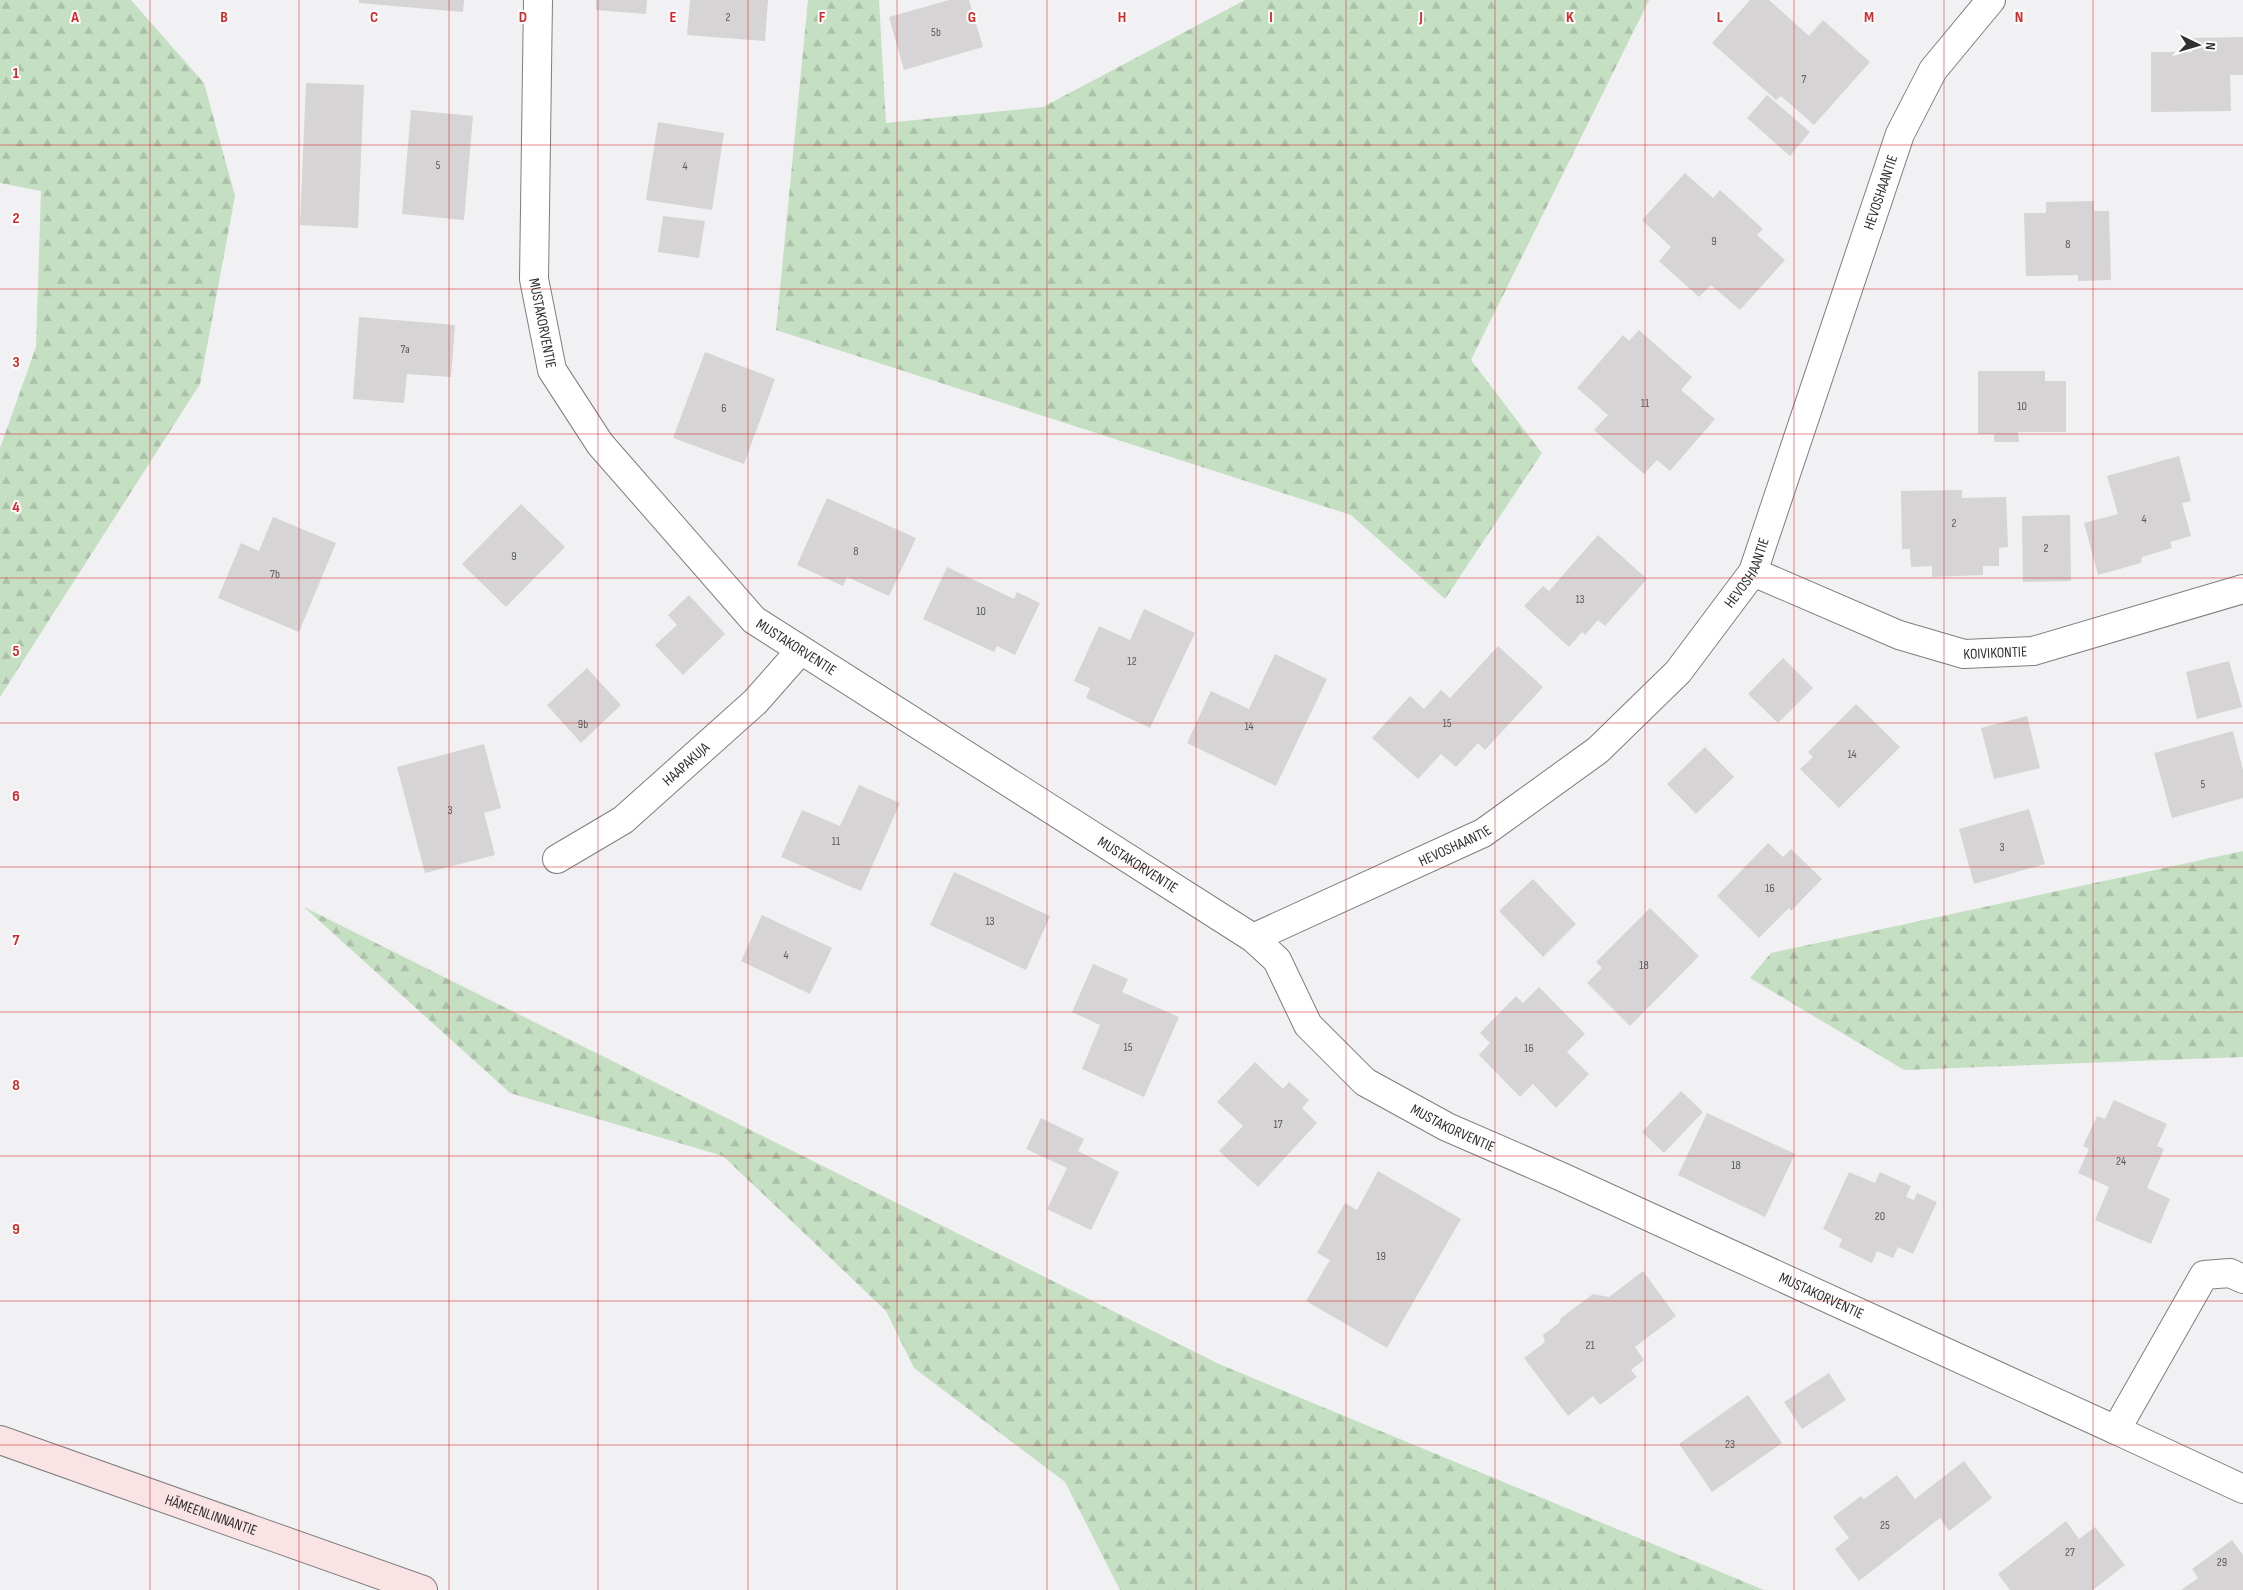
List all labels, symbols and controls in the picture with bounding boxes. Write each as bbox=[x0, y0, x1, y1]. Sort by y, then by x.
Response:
text: A bbox=[70, 8, 79, 27]
text: B bbox=[220, 8, 228, 27]
text: C bbox=[370, 8, 378, 27]
text: D bbox=[519, 8, 527, 27]
text: E bbox=[670, 8, 677, 27]
text: F bbox=[819, 8, 826, 27]
text: G bbox=[968, 8, 976, 27]
text: H bbox=[1118, 8, 1126, 27]
text: I bbox=[1269, 8, 1273, 27]
text: J bbox=[1418, 8, 1423, 27]
text: K bbox=[1566, 8, 1574, 27]
text: L bbox=[1717, 8, 1724, 27]
text: M bbox=[1864, 8, 1874, 27]
text: N bbox=[2015, 8, 2023, 27]
house number: 2 bbox=[726, 10, 731, 25]
north arrow bbox=[2173, 20, 2223, 70]
house number: 5b bbox=[931, 25, 941, 40]
text: N bbox=[2202, 42, 2219, 51]
text: 1 bbox=[13, 64, 20, 83]
house number: 7 bbox=[1802, 72, 1807, 87]
street label: HEVOSHAANTIE bbox=[1859, 152, 1902, 232]
house number: 5 bbox=[436, 158, 441, 173]
house number: 4 bbox=[682, 159, 688, 174]
text: 2 bbox=[12, 209, 20, 228]
house number: 9 bbox=[1711, 234, 1717, 249]
house number: 8 bbox=[2065, 237, 2071, 252]
street label: MUSTAKORVENTIE bbox=[525, 276, 561, 370]
house number: 7a bbox=[400, 342, 410, 357]
text: 3 bbox=[12, 353, 20, 372]
house number: 11 bbox=[1641, 396, 1650, 411]
house number: 10 bbox=[2017, 399, 2027, 414]
house number: 6 bbox=[721, 401, 727, 416]
text: 4 bbox=[12, 498, 20, 517]
house number: 4 bbox=[2141, 512, 2147, 527]
house number: 2 bbox=[1952, 516, 1957, 531]
street label: HEVOSHAANTIE bbox=[1720, 535, 1773, 612]
house number: 2 bbox=[2044, 541, 2049, 556]
house number: 8 bbox=[853, 544, 859, 559]
house number: 9 bbox=[511, 549, 517, 564]
house number: 7b bbox=[270, 567, 280, 582]
house number: 13 bbox=[1575, 592, 1585, 607]
house number: 10 bbox=[976, 604, 986, 619]
street label: MUSTAKORVENTIE bbox=[753, 614, 840, 680]
text: 5 bbox=[12, 642, 20, 661]
street label: KOIVIKONTIE bbox=[1963, 642, 2028, 664]
house number: 12 bbox=[1127, 654, 1137, 669]
house number: 15 bbox=[1442, 716, 1452, 731]
house number: 9b bbox=[578, 717, 588, 732]
house number: 14 bbox=[1244, 719, 1254, 734]
street label: HAAPAKUJA bbox=[658, 737, 714, 790]
house number: 14 bbox=[1847, 747, 1857, 762]
house number: 5 bbox=[2201, 777, 2206, 792]
text: 6 bbox=[12, 787, 20, 806]
house number: 3 bbox=[447, 803, 453, 818]
street label: HEVOSHAANTIE bbox=[1416, 821, 1495, 871]
street label: MUSTAKORVENTIE bbox=[1094, 832, 1181, 897]
house number: 11 bbox=[832, 834, 841, 849]
house number: 3 bbox=[1999, 840, 2005, 855]
house number: 16 bbox=[1765, 881, 1775, 896]
house number: 13 bbox=[985, 914, 995, 929]
text: 7 bbox=[13, 931, 20, 950]
house number: 4 bbox=[783, 948, 789, 963]
house number: 18 bbox=[1639, 958, 1649, 973]
house number: 15 bbox=[1123, 1040, 1133, 1055]
house number: 16 bbox=[1524, 1041, 1534, 1056]
text: 8 bbox=[12, 1076, 20, 1095]
street label: MUSTAKORVENTIE bbox=[1407, 1099, 1498, 1156]
house number: 17 bbox=[1274, 1117, 1283, 1132]
house number: 24 bbox=[2116, 1154, 2126, 1169]
house number: 18 bbox=[1731, 1158, 1741, 1173]
house number: 20 bbox=[1875, 1209, 1885, 1224]
text: 9 bbox=[12, 1220, 20, 1239]
house number: 19 bbox=[1376, 1249, 1386, 1264]
street label: MUSTAKORVENTIE bbox=[1776, 1268, 1867, 1323]
house number: 21 bbox=[1585, 1338, 1595, 1353]
house number: 23 bbox=[1725, 1437, 1735, 1452]
street label: HÄMEENLINNANTIE bbox=[163, 1490, 260, 1540]
house number: 25 bbox=[1880, 1518, 1890, 1533]
house number: 27 bbox=[2065, 1545, 2075, 1560]
house number: 29 bbox=[2217, 1555, 2227, 1570]

